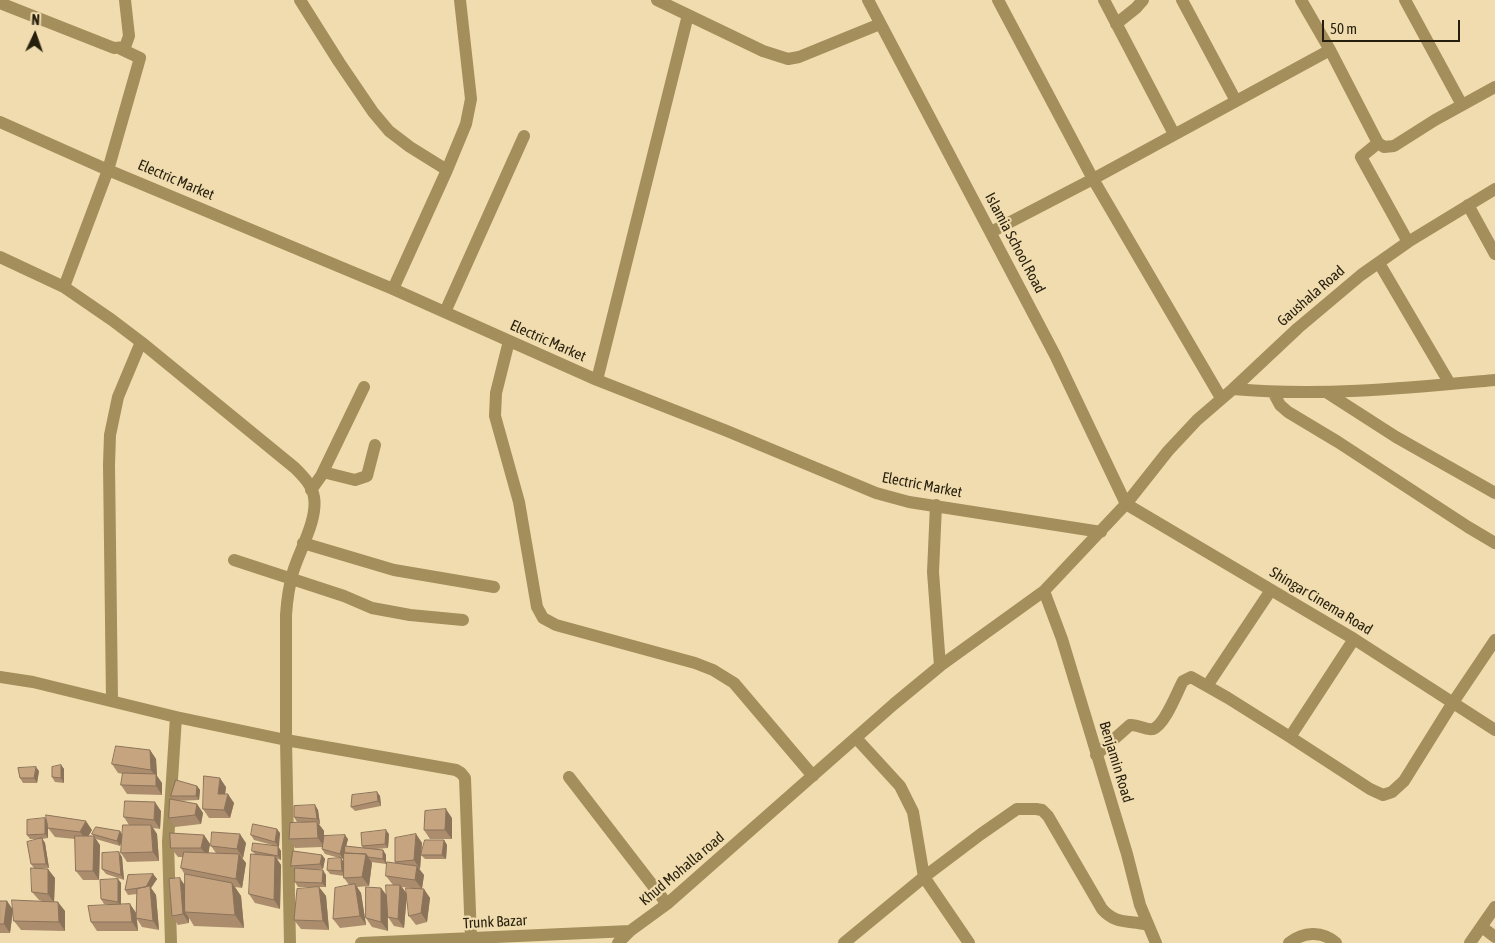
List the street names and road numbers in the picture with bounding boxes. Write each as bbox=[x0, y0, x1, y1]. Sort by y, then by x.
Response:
street label: Electric Market bbox=[135, 156, 217, 204]
street label: Islamia School Road bbox=[981, 190, 1049, 296]
street label: Gaushala Road bbox=[1274, 262, 1348, 330]
street label: Electric Market bbox=[507, 316, 589, 366]
street label: Electric Market bbox=[880, 468, 964, 502]
street label: Shingar Cinema Road bbox=[1266, 563, 1376, 639]
street label: Benjamin Road bbox=[1095, 719, 1137, 805]
street label: Khud Mohalla road bbox=[636, 828, 728, 910]
street label: Trunk Bazar bbox=[462, 911, 528, 933]

